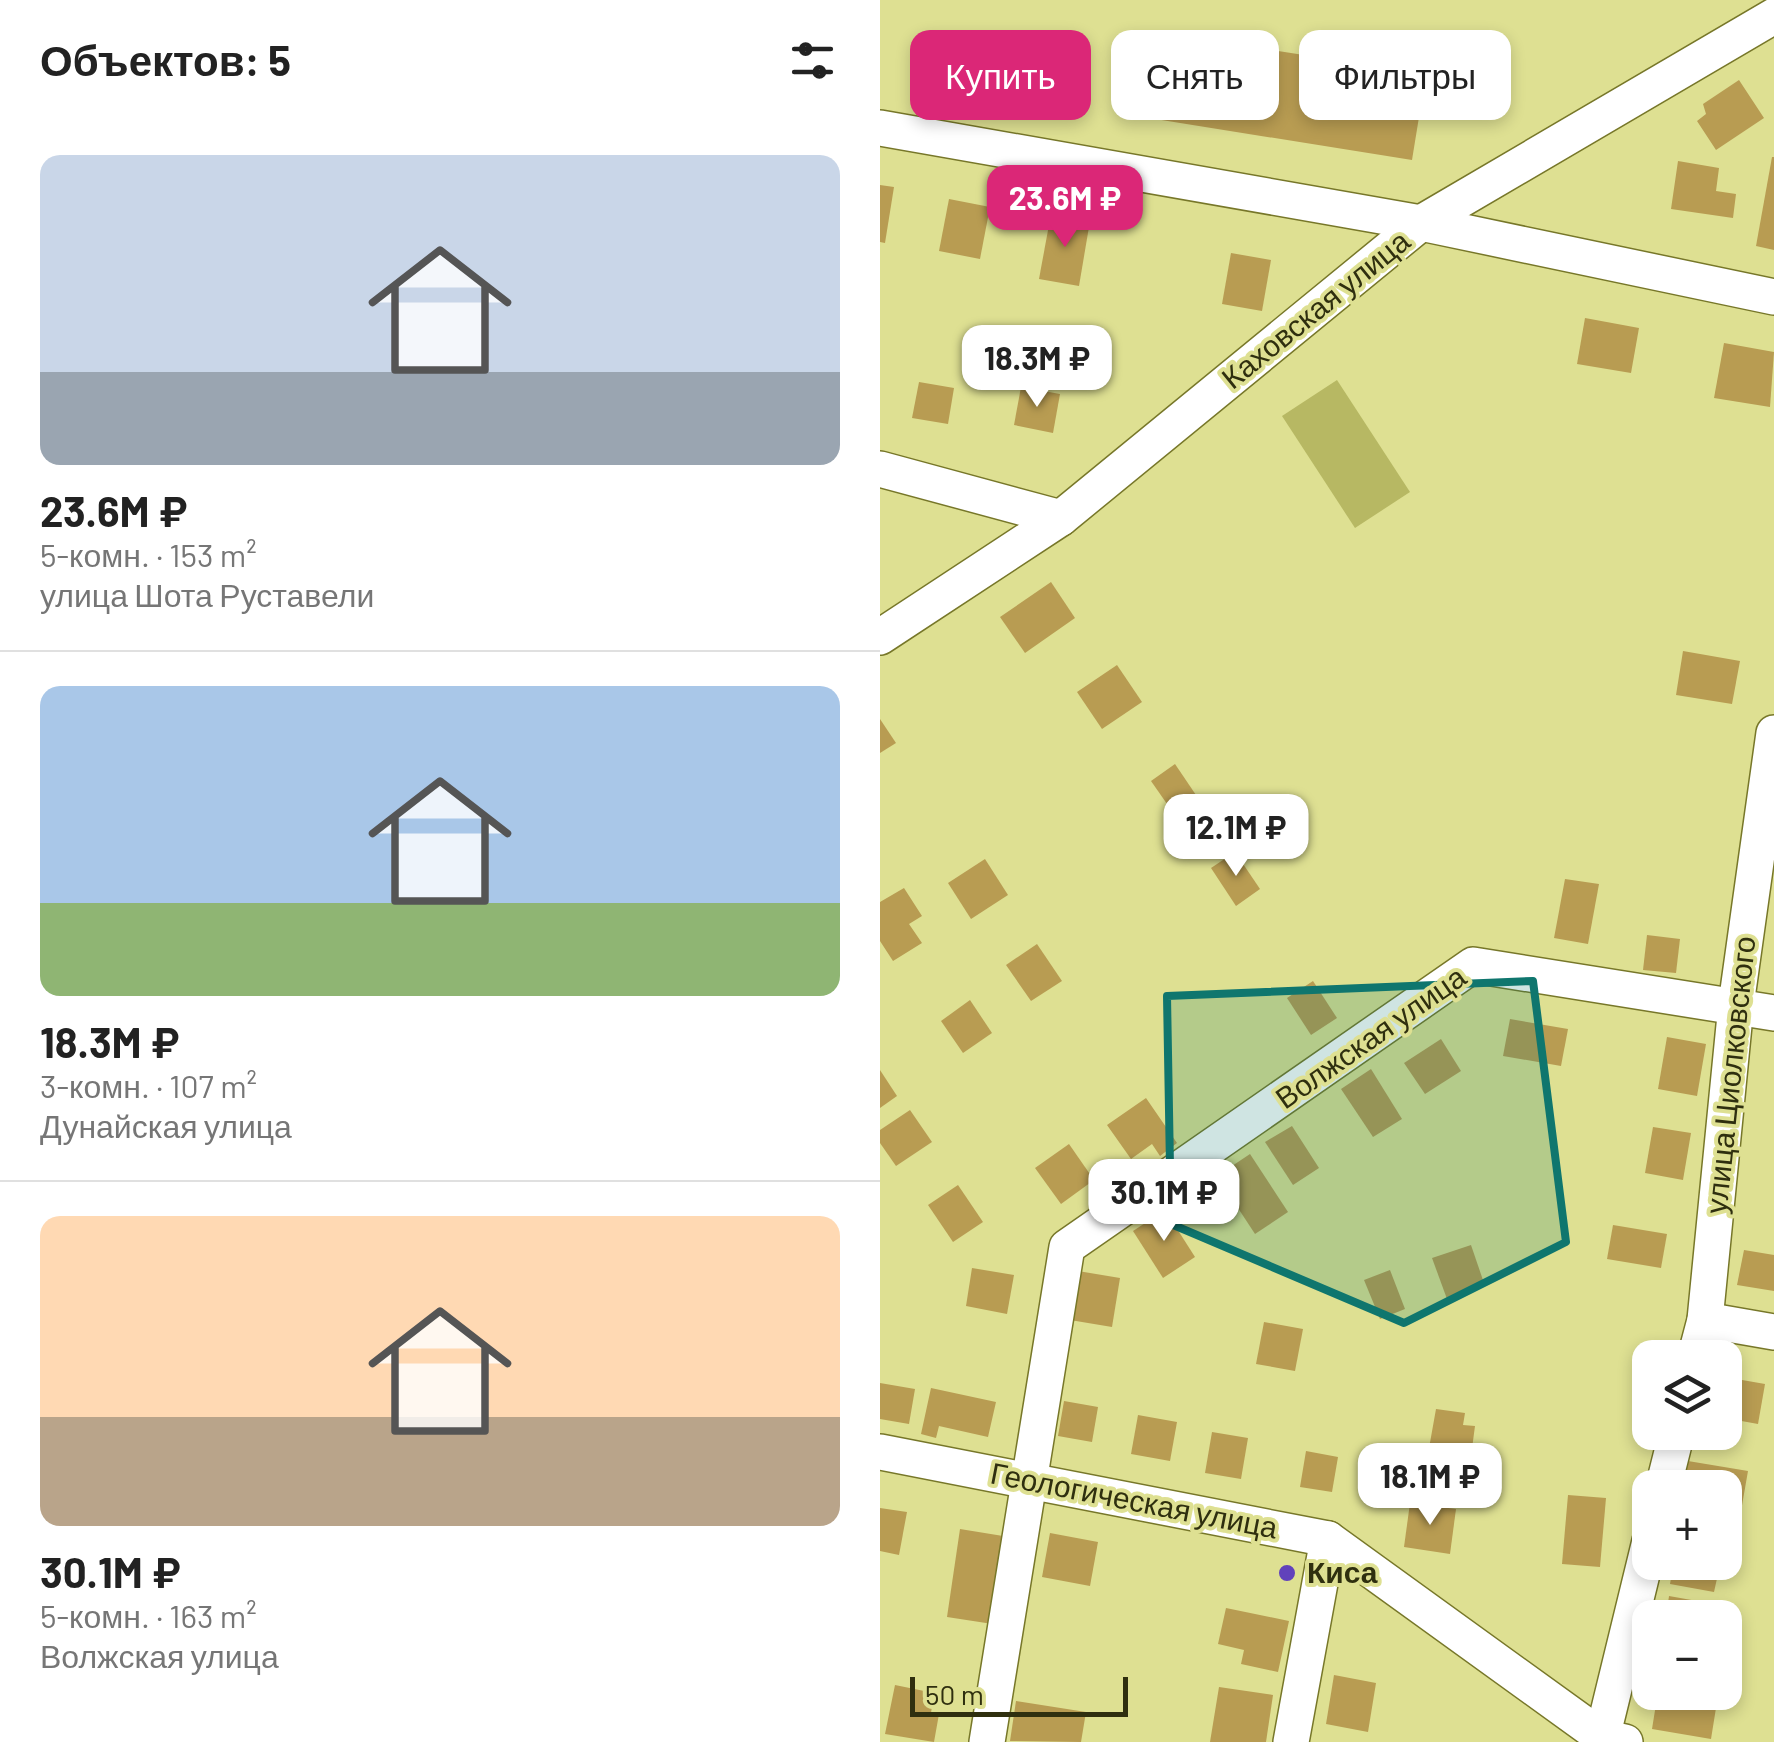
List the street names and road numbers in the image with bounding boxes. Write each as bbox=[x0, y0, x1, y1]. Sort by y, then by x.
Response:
street label: Каховская улица bbox=[1214, 221, 1416, 395]
street label: улица Циолковского bbox=[1697, 934, 1761, 1215]
street label: Волжская улица bbox=[1268, 957, 1472, 1115]
street label: Геологическая улица bbox=[988, 1454, 1281, 1545]

